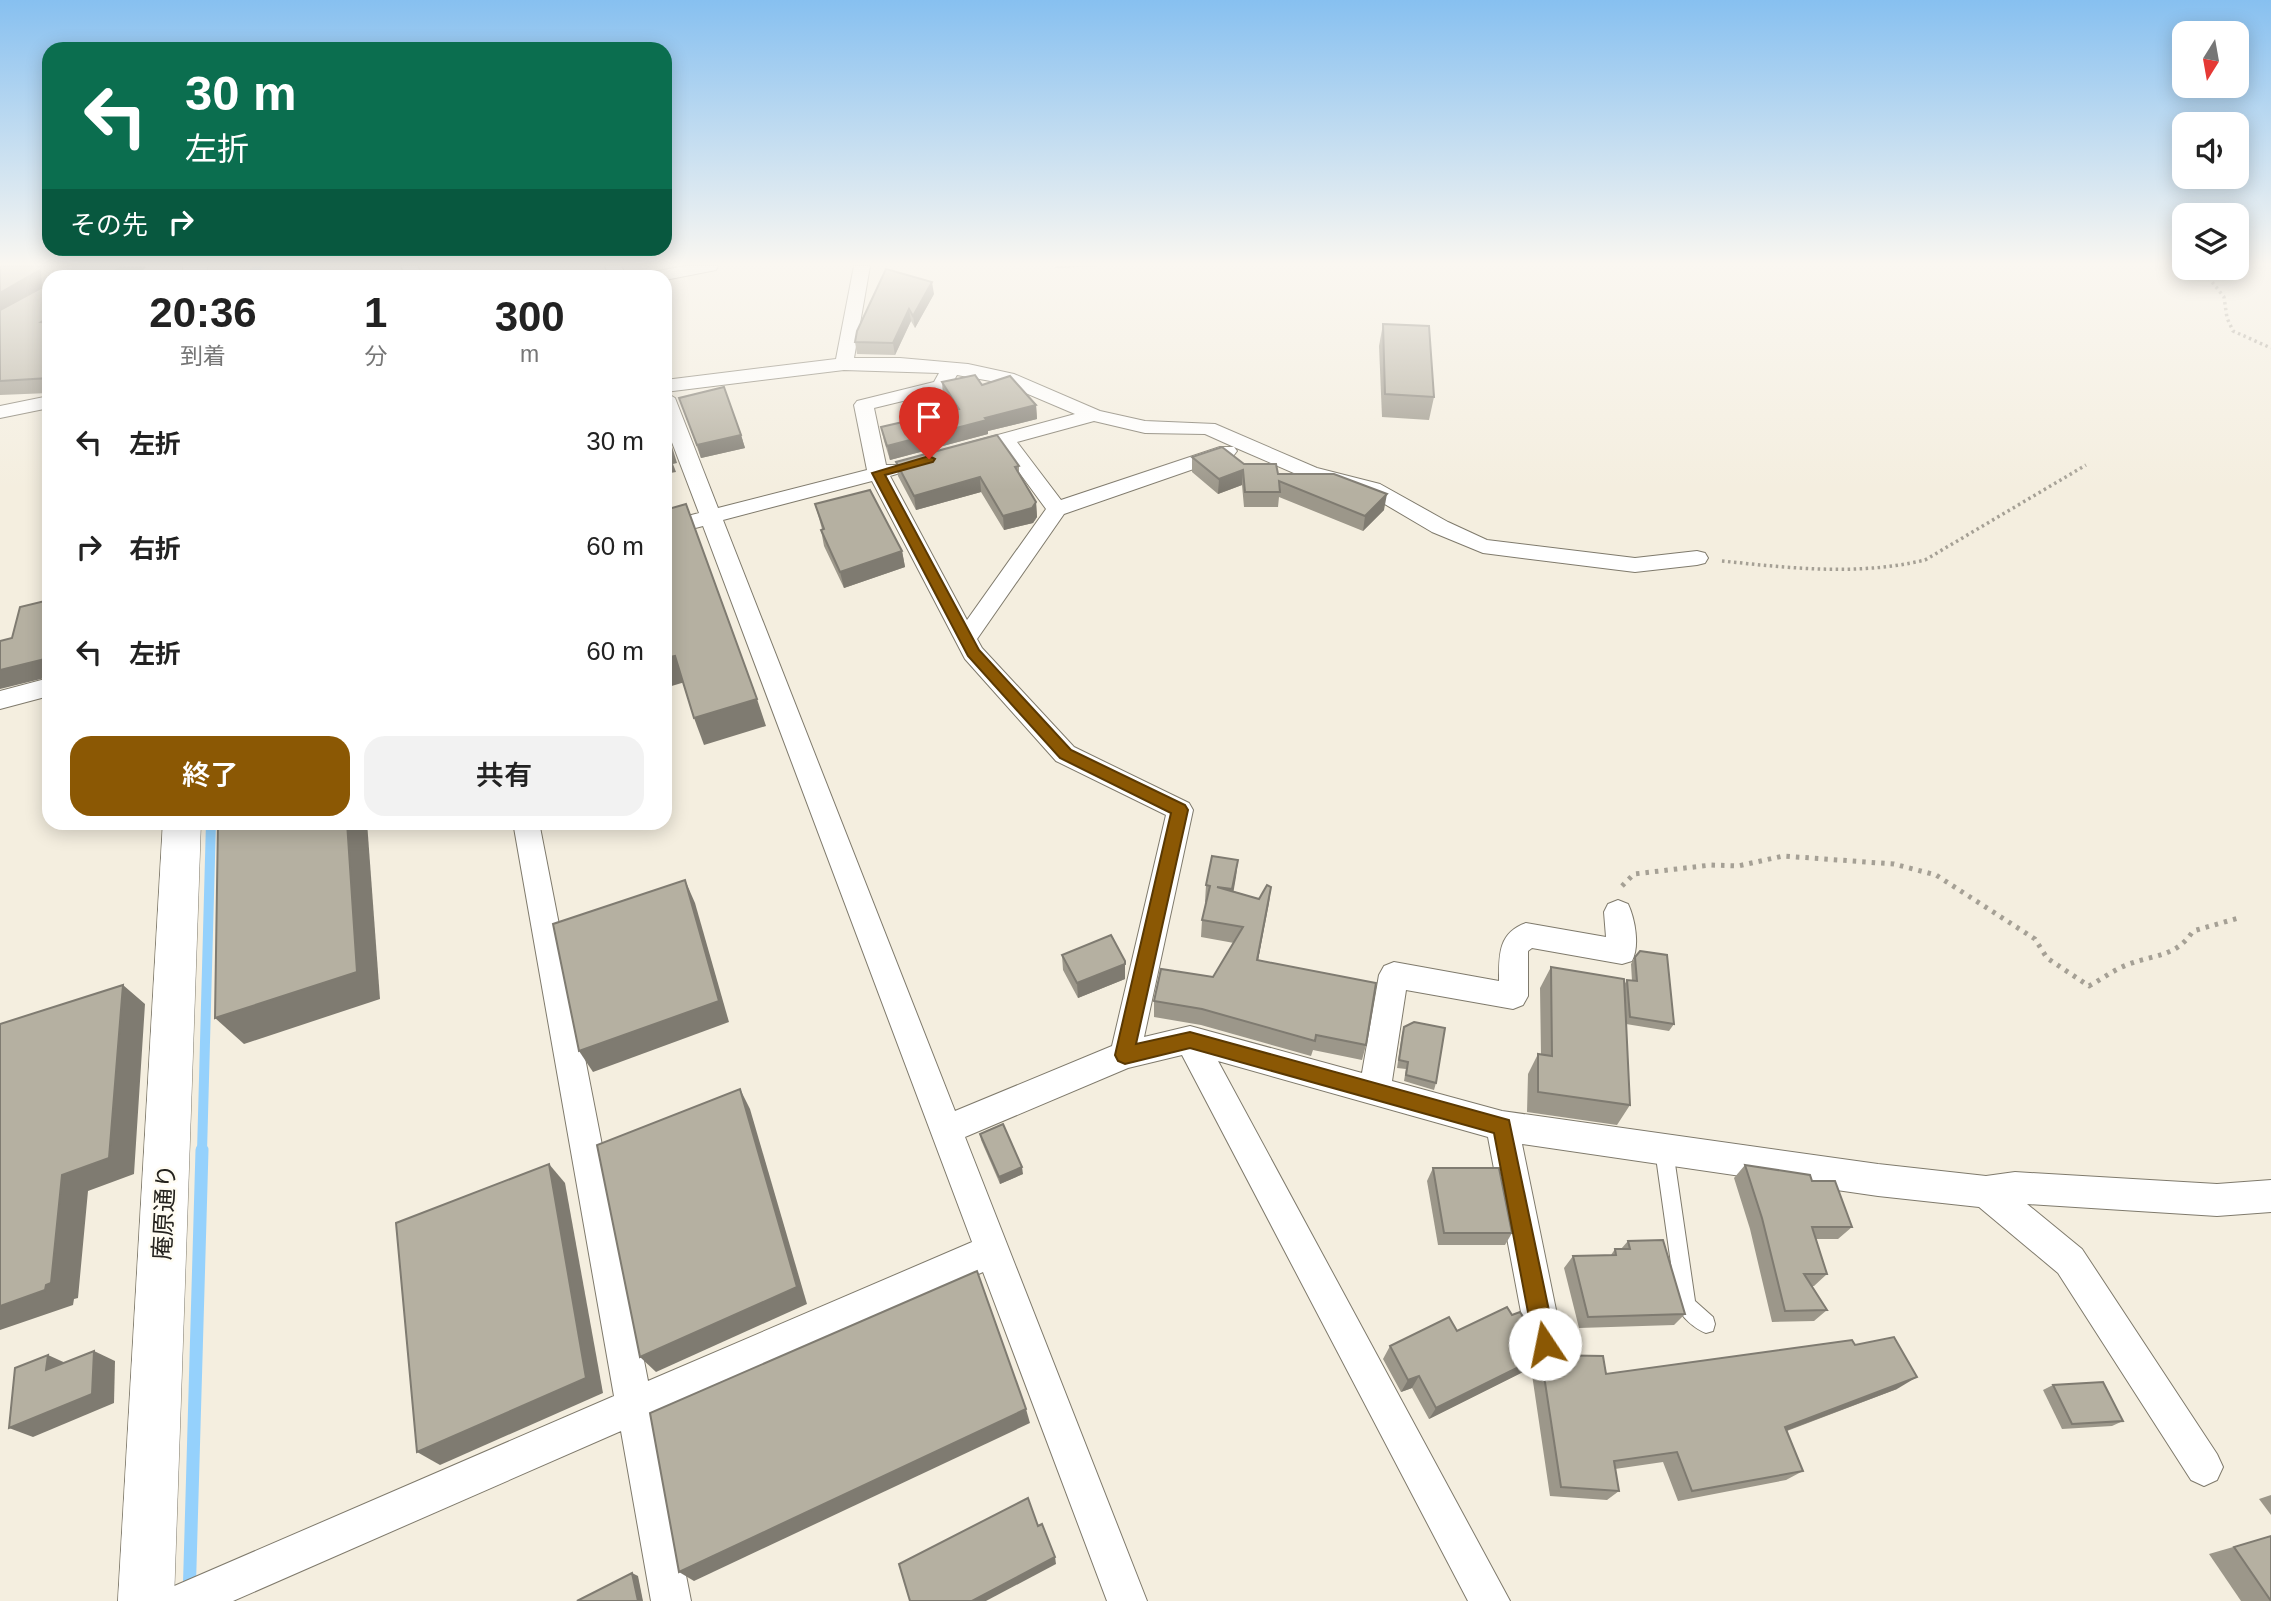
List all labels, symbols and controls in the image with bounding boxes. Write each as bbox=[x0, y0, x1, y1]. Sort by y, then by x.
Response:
north arrow bbox=[2172, 21, 2249, 98]
map controls bbox=[2172, 21, 2249, 280]
text: 30 m bbox=[185, 66, 297, 120]
icon: left bbox=[70, 70, 161, 161]
button: sound bbox=[2172, 112, 2249, 189]
text: 左折 bbox=[185, 131, 249, 167]
icon: right bbox=[162, 203, 200, 241]
button: layers bbox=[2172, 203, 2249, 280]
text: その先 bbox=[70, 210, 148, 240]
text: 20:36 bbox=[149, 289, 257, 336]
text: 1 bbox=[364, 289, 387, 336]
text: 300 bbox=[495, 293, 565, 340]
text: m bbox=[520, 341, 539, 367]
text: 到着 bbox=[180, 343, 226, 369]
text: 分 bbox=[364, 343, 387, 369]
pin bbox=[899, 387, 959, 459]
icon: arrive bbox=[910, 398, 948, 436]
icon: left bbox=[70, 423, 108, 461]
text: 30 m bbox=[586, 426, 644, 456]
text: 左折 bbox=[129, 429, 181, 459]
icon: right bbox=[70, 528, 108, 566]
text: 60 m bbox=[586, 531, 644, 561]
text: 右折 bbox=[129, 534, 181, 564]
icon: left bbox=[70, 633, 108, 671]
text: 60 m bbox=[586, 636, 644, 666]
text: 左折 bbox=[129, 639, 181, 669]
button: 終了 bbox=[70, 736, 350, 816]
button: 共有 bbox=[364, 736, 644, 816]
street label: 庵原通り bbox=[148, 1163, 180, 1261]
position arrow bbox=[1508, 1307, 1582, 1381]

